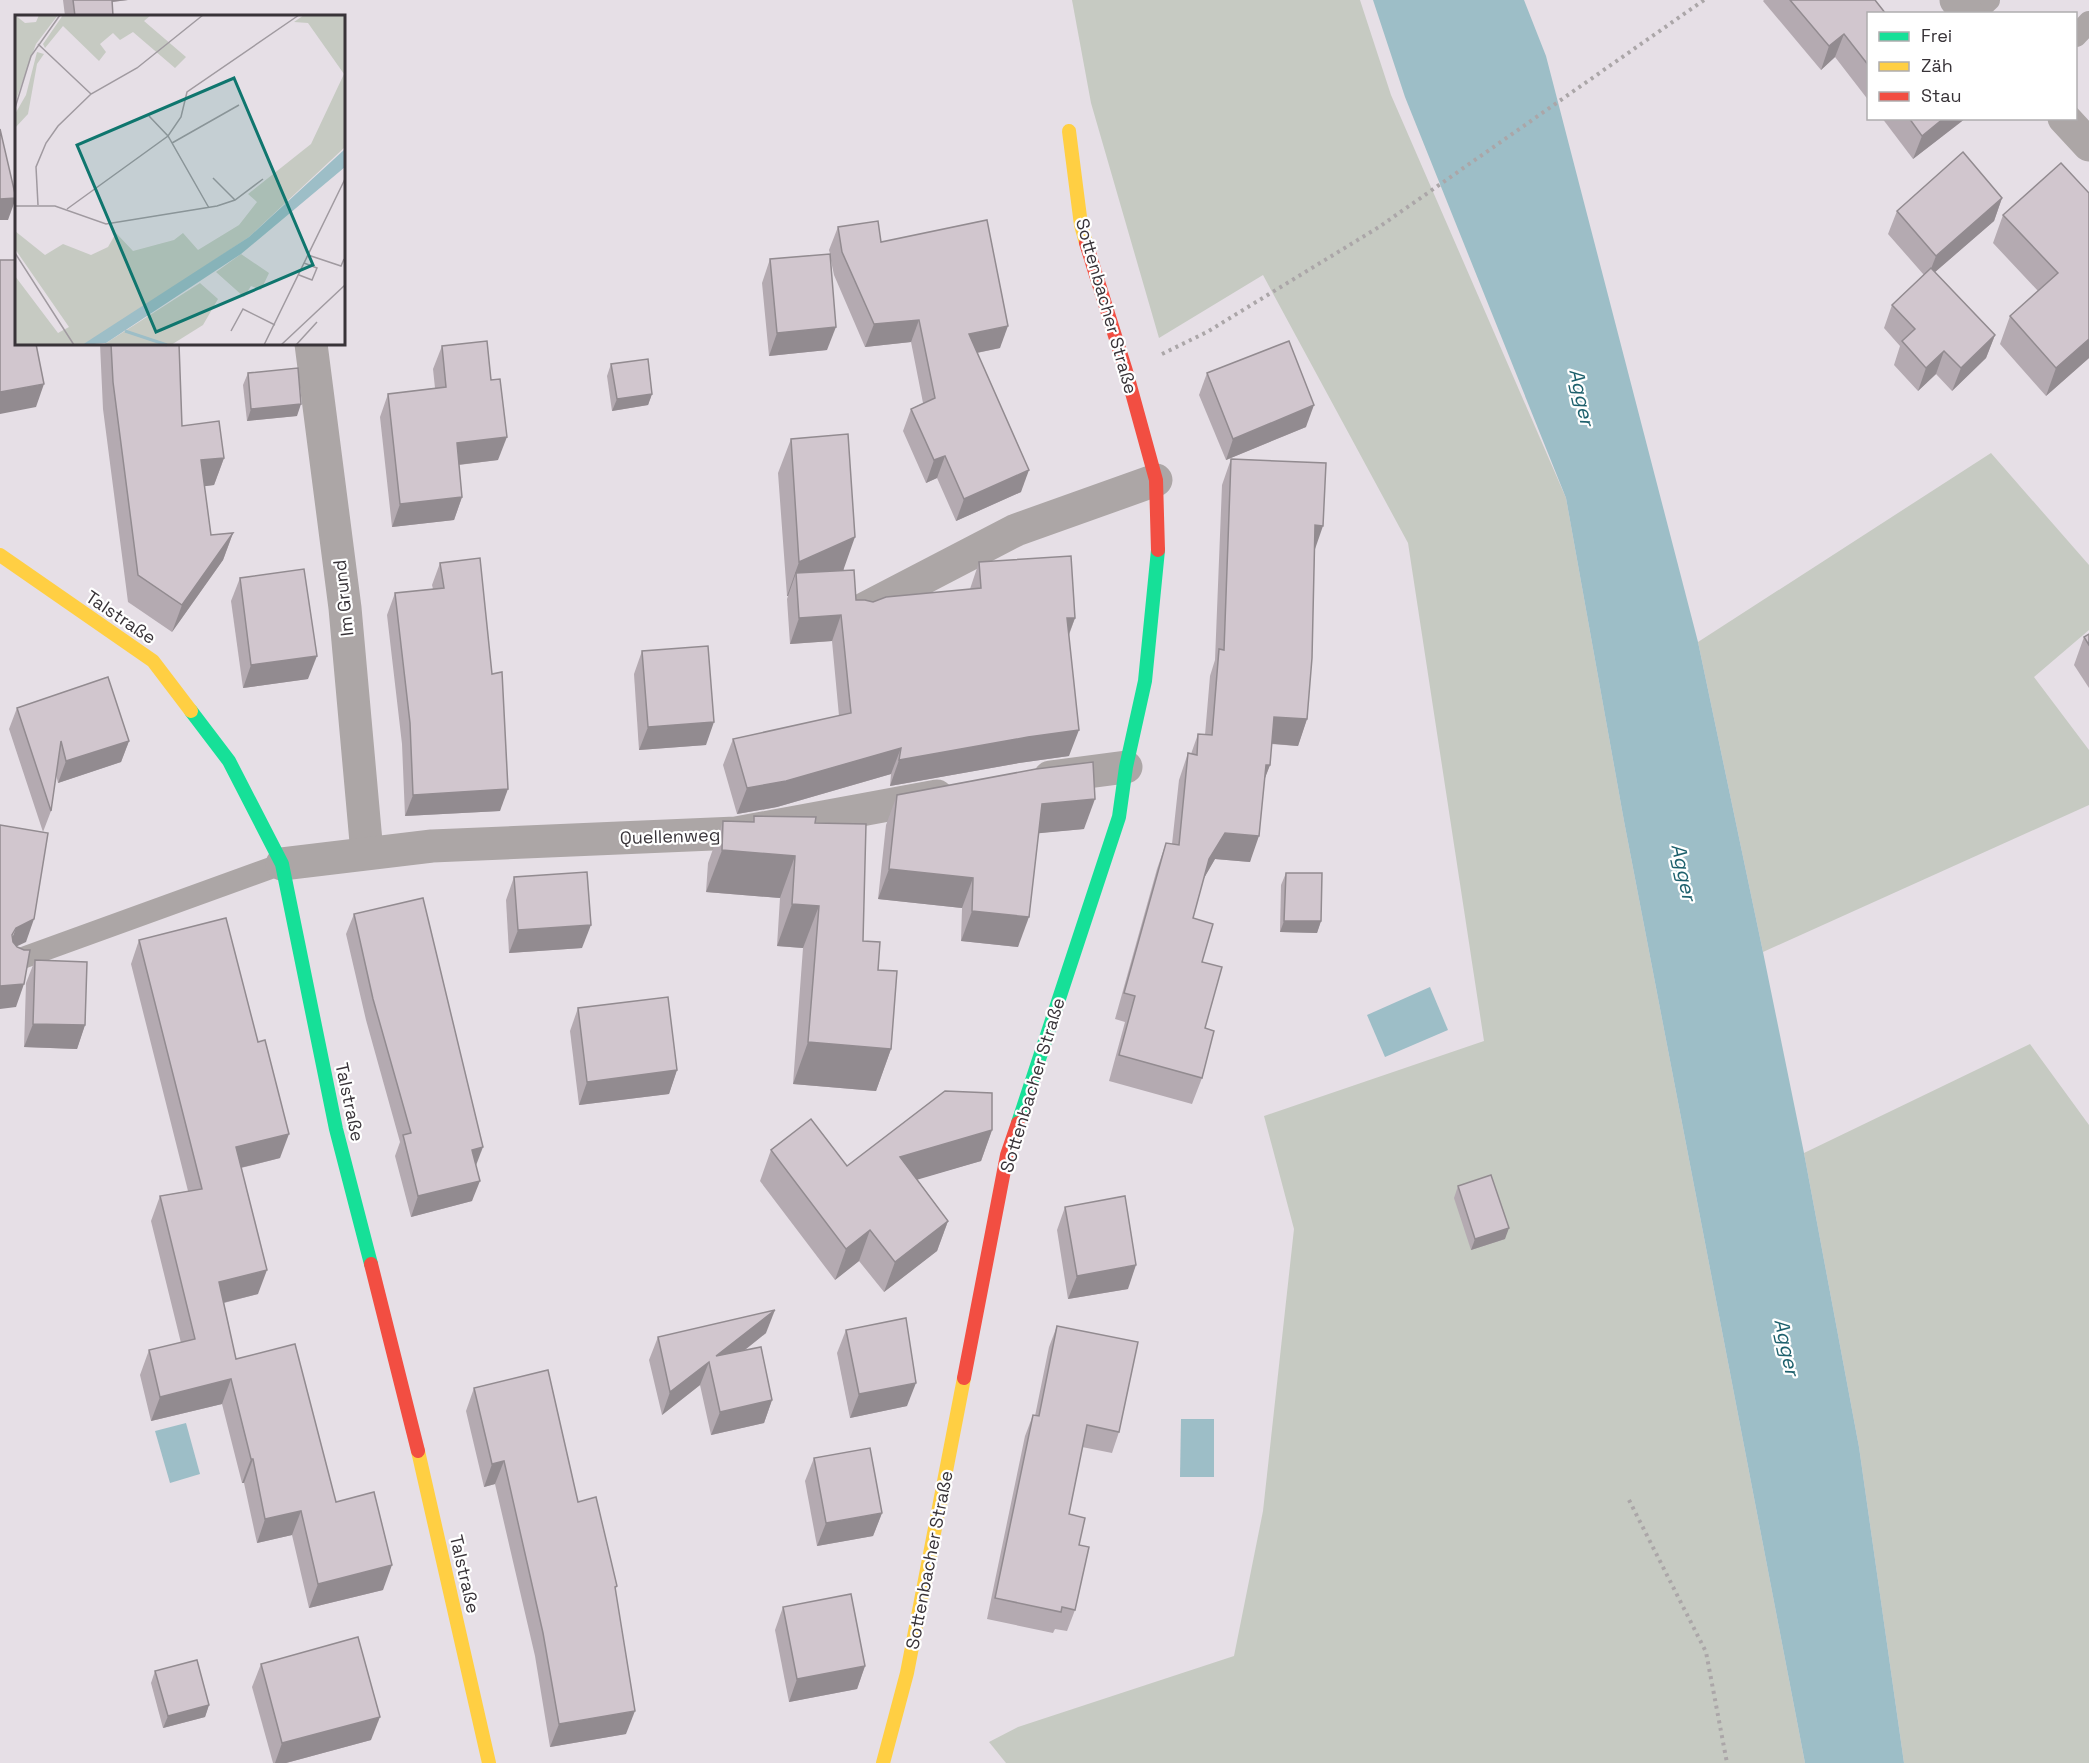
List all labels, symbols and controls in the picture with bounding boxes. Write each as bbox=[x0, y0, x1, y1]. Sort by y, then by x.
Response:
legend bbox=[1867, 12, 2077, 120]
inset map bbox=[15, 15, 345, 345]
text: Frei bbox=[1921, 24, 1952, 47]
text: Zäh bbox=[1921, 54, 1953, 77]
text: Stau bbox=[1921, 84, 1961, 107]
street label: Sottenbacher Straße bbox=[1071, 216, 1143, 396]
water label: Agger bbox=[1563, 366, 1601, 430]
street label: Im Grund bbox=[328, 559, 358, 637]
street label: Talstraße bbox=[81, 585, 161, 649]
street label: Quellenweg bbox=[619, 823, 721, 849]
water label: Agger bbox=[1665, 841, 1703, 905]
street label: Sottenbacher Straße bbox=[994, 995, 1070, 1175]
street label: Talstraße bbox=[330, 1060, 370, 1144]
water label: Agger bbox=[1768, 1316, 1806, 1380]
street label: Sottenbacher Straße bbox=[900, 1469, 958, 1651]
street label: Talstraße bbox=[445, 1532, 485, 1616]

